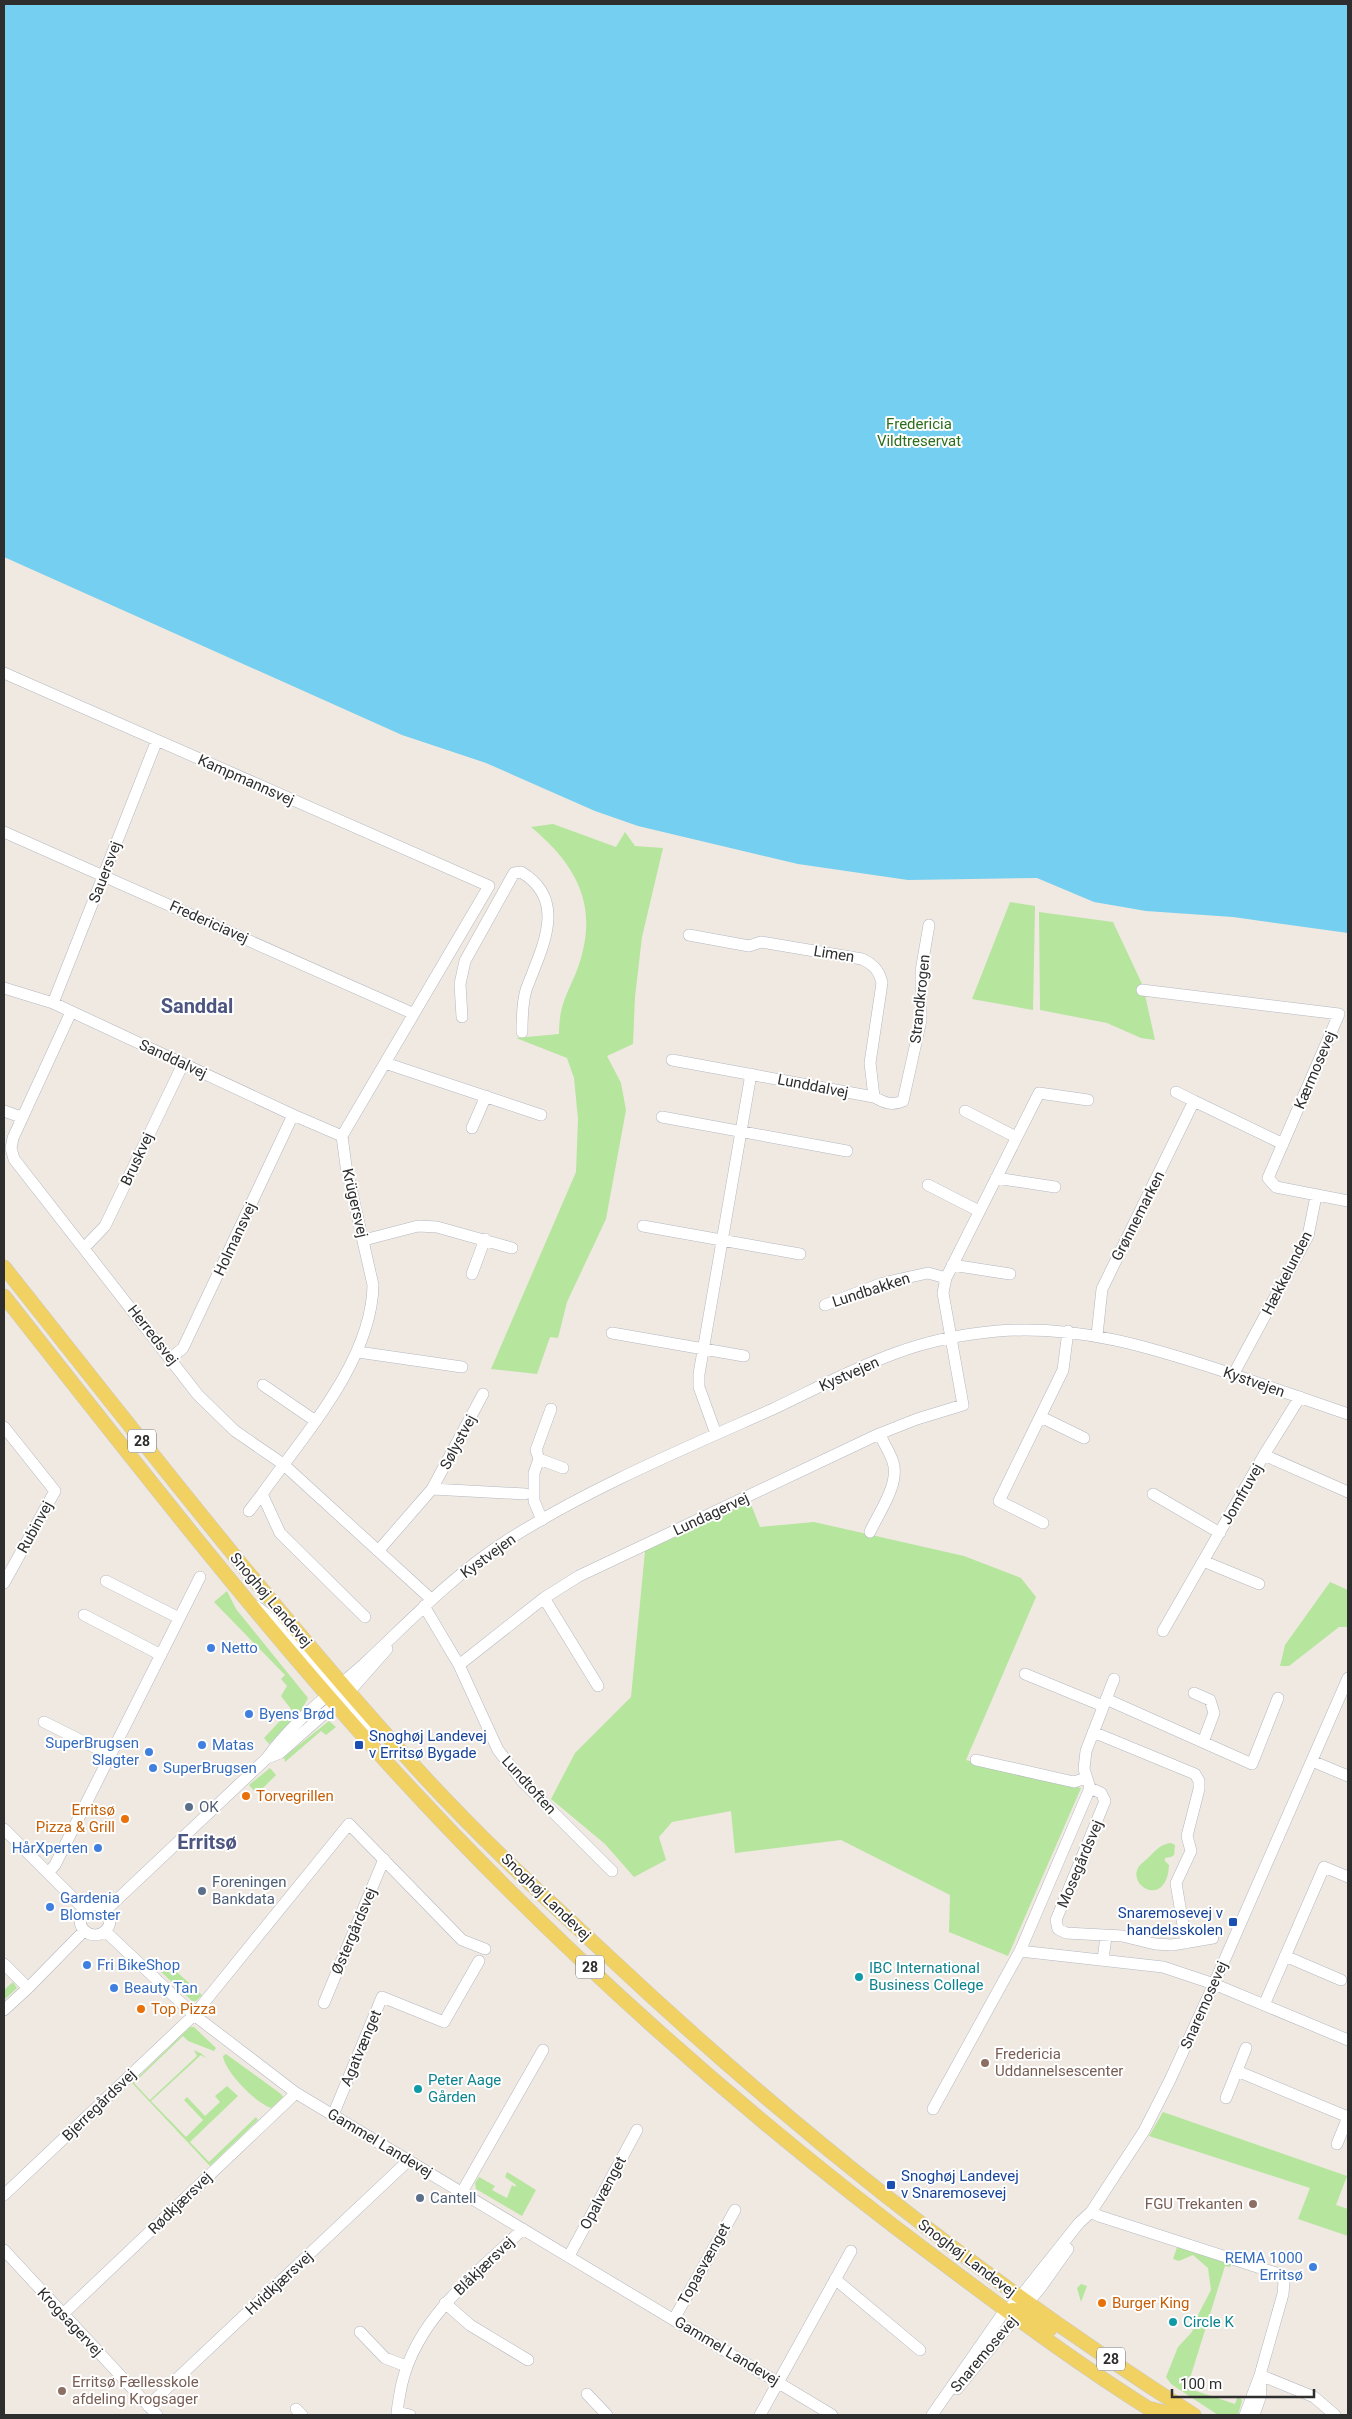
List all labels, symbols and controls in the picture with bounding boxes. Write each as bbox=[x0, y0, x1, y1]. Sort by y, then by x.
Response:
park label: Fredericia Vildtreservat bbox=[877, 415, 961, 450]
street label: Kampmannsvej bbox=[195, 751, 297, 809]
street label: Sauersvej bbox=[85, 839, 125, 905]
street label: Fredericiavej bbox=[167, 897, 251, 947]
street label: Limen bbox=[812, 942, 856, 966]
street label: Strandkrogen bbox=[906, 954, 934, 1044]
district label: Sanddal bbox=[161, 994, 233, 1018]
street label: Kærmosevej bbox=[1290, 1028, 1340, 1112]
street label: Sanddalvej bbox=[136, 1035, 210, 1083]
street label: Lunddalvej bbox=[776, 1070, 850, 1102]
street label: Bruskvej bbox=[117, 1129, 157, 1189]
street label: Krügersvej bbox=[338, 1167, 372, 1239]
street label: Grønnemarken bbox=[1108, 1168, 1168, 1264]
street label: Holmansvej bbox=[210, 1199, 260, 1279]
street label: Hækkelunden bbox=[1258, 1228, 1316, 1318]
street label: Lundbakken bbox=[830, 1269, 912, 1311]
street label: Herredsvej bbox=[124, 1301, 182, 1369]
street label: Kystvejen bbox=[816, 1353, 882, 1395]
street label: Kystvejen bbox=[1221, 1363, 1287, 1401]
street label: Sølystvej bbox=[436, 1411, 480, 1473]
road number: 28 bbox=[128, 1430, 156, 1452]
street label: Jomfruvej bbox=[1217, 1460, 1267, 1528]
street label: Lundagervej bbox=[670, 1489, 752, 1539]
street label: Rubinvej bbox=[13, 1498, 57, 1556]
street label: Kystvejen bbox=[457, 1530, 519, 1582]
street label: Snoghøj Landevej bbox=[226, 1549, 316, 1651]
place label: Netto bbox=[221, 1639, 258, 1657]
marker: Netto bbox=[205, 1642, 217, 1654]
place label: Byens Brød bbox=[259, 1705, 334, 1723]
marker: Byens Brød bbox=[243, 1708, 255, 1720]
place label: Snoghøj Landevej v Erritsø Bygade bbox=[369, 1727, 487, 1762]
place label: SuperBrugsen Slagter bbox=[45, 1734, 139, 1769]
place label: Matas bbox=[212, 1736, 254, 1754]
marker: Matas bbox=[196, 1739, 208, 1751]
marker: Snoghøj Landevej v Erritsø Bygade bbox=[353, 1739, 365, 1751]
marker: SuperBrugsen Slagter bbox=[143, 1746, 155, 1758]
street label: Lundtoften bbox=[498, 1752, 560, 1818]
place label: SuperBrugsen bbox=[163, 1759, 257, 1777]
marker: SuperBrugsen bbox=[147, 1762, 159, 1774]
place label: Torvegrillen bbox=[256, 1787, 334, 1805]
marker: Torvegrillen bbox=[240, 1790, 252, 1802]
place label: OK bbox=[199, 1798, 219, 1816]
place label: Erritsø Pizza & Grill bbox=[36, 1801, 115, 1836]
marker: OK bbox=[183, 1801, 195, 1813]
marker: Erritsø Pizza & Grill bbox=[119, 1813, 131, 1825]
street label: Mosegårdsvej bbox=[1053, 1817, 1107, 1911]
district label: Erritsø bbox=[177, 1830, 237, 1854]
place label: HårXperten bbox=[12, 1839, 88, 1857]
marker: HårXperten bbox=[92, 1842, 104, 1854]
street label: Snoghøj Landevej bbox=[497, 1850, 595, 1944]
place label: Foreningen Bankdata bbox=[212, 1873, 286, 1908]
marker: Foreningen Bankdata bbox=[196, 1885, 208, 1897]
street label: Østergårdsvej bbox=[328, 1885, 380, 1977]
place label: Gardenia Blomster bbox=[60, 1889, 120, 1924]
marker: Gardenia Blomster bbox=[44, 1901, 56, 1913]
place label: Snaremosevej v handelsskolen bbox=[1118, 1904, 1223, 1939]
marker: Snaremosevej v handelsskolen bbox=[1227, 1916, 1239, 1928]
road number: 28 bbox=[576, 1955, 604, 1978]
place label: Fri BikeShop bbox=[97, 1956, 180, 1974]
street label: Snaremosevej bbox=[1177, 1958, 1231, 2052]
marker: Fri BikeShop bbox=[81, 1959, 93, 1971]
place label: IBC International Business College bbox=[869, 1959, 983, 1994]
marker: IBC International Business College bbox=[853, 1971, 865, 1983]
place label: Beauty Tan bbox=[124, 1979, 198, 1997]
marker: Beauty Tan bbox=[108, 1982, 120, 1994]
place label: Top Pizza bbox=[151, 2000, 216, 2018]
marker: Top Pizza bbox=[135, 2003, 147, 2015]
street label: Agatvænget bbox=[337, 2007, 385, 2089]
place label: Fredericia Uddannelsescenter bbox=[995, 2045, 1123, 2080]
marker: Fredericia Uddannelsescenter bbox=[979, 2057, 991, 2069]
street label: Bjerregårdsvej bbox=[58, 2065, 140, 2145]
place label: Peter Aage Gården bbox=[428, 2071, 501, 2106]
marker: Peter Aage Gården bbox=[412, 2083, 424, 2095]
street label: Gammel Landevej bbox=[324, 2104, 436, 2182]
street label: Opalvænget bbox=[576, 2153, 630, 2233]
place label: Snoghøj Landevej v Snaremosevej bbox=[901, 2167, 1019, 2202]
street label: Rødkjærsvej bbox=[144, 2168, 216, 2238]
marker: Snoghøj Landevej v Snaremosevej bbox=[885, 2179, 897, 2191]
place label: Cantell bbox=[430, 2189, 476, 2207]
marker: Cantell bbox=[414, 2192, 426, 2204]
place label: FGU Trekanten bbox=[1145, 2195, 1243, 2213]
marker: FGU Trekanten bbox=[1247, 2198, 1259, 2210]
street label: Snoghøj Landevej bbox=[915, 2215, 1019, 2301]
street label: Topasvænget bbox=[674, 2220, 734, 2308]
street label: Blåkjærsvej bbox=[450, 2233, 518, 2299]
street label: Hvidkjærsvej bbox=[242, 2247, 316, 2319]
place label: REMA 1000 Erritsø bbox=[1225, 2249, 1303, 2284]
marker: REMA 1000 Erritsø bbox=[1307, 2261, 1319, 2273]
street label: Krogsagervej bbox=[34, 2284, 106, 2360]
place label: Burger King bbox=[1112, 2294, 1190, 2312]
marker: Burger King bbox=[1096, 2297, 1108, 2309]
street label: Gammel Landevej bbox=[671, 2312, 783, 2390]
street label: Snaremosevej bbox=[947, 2312, 1021, 2396]
place label: Circle K bbox=[1183, 2313, 1235, 2331]
marker: Circle K bbox=[1167, 2316, 1179, 2328]
road number: 28 bbox=[1097, 2348, 1125, 2370]
scale bar bbox=[1172, 2366, 1314, 2398]
place label: Erritsø Fællesskole afdeling Krogsager bbox=[72, 2373, 199, 2408]
text: 100 m bbox=[1180, 2375, 1222, 2393]
marker: Erritsø Fællesskole afdeling Krogsager bbox=[56, 2385, 68, 2397]

